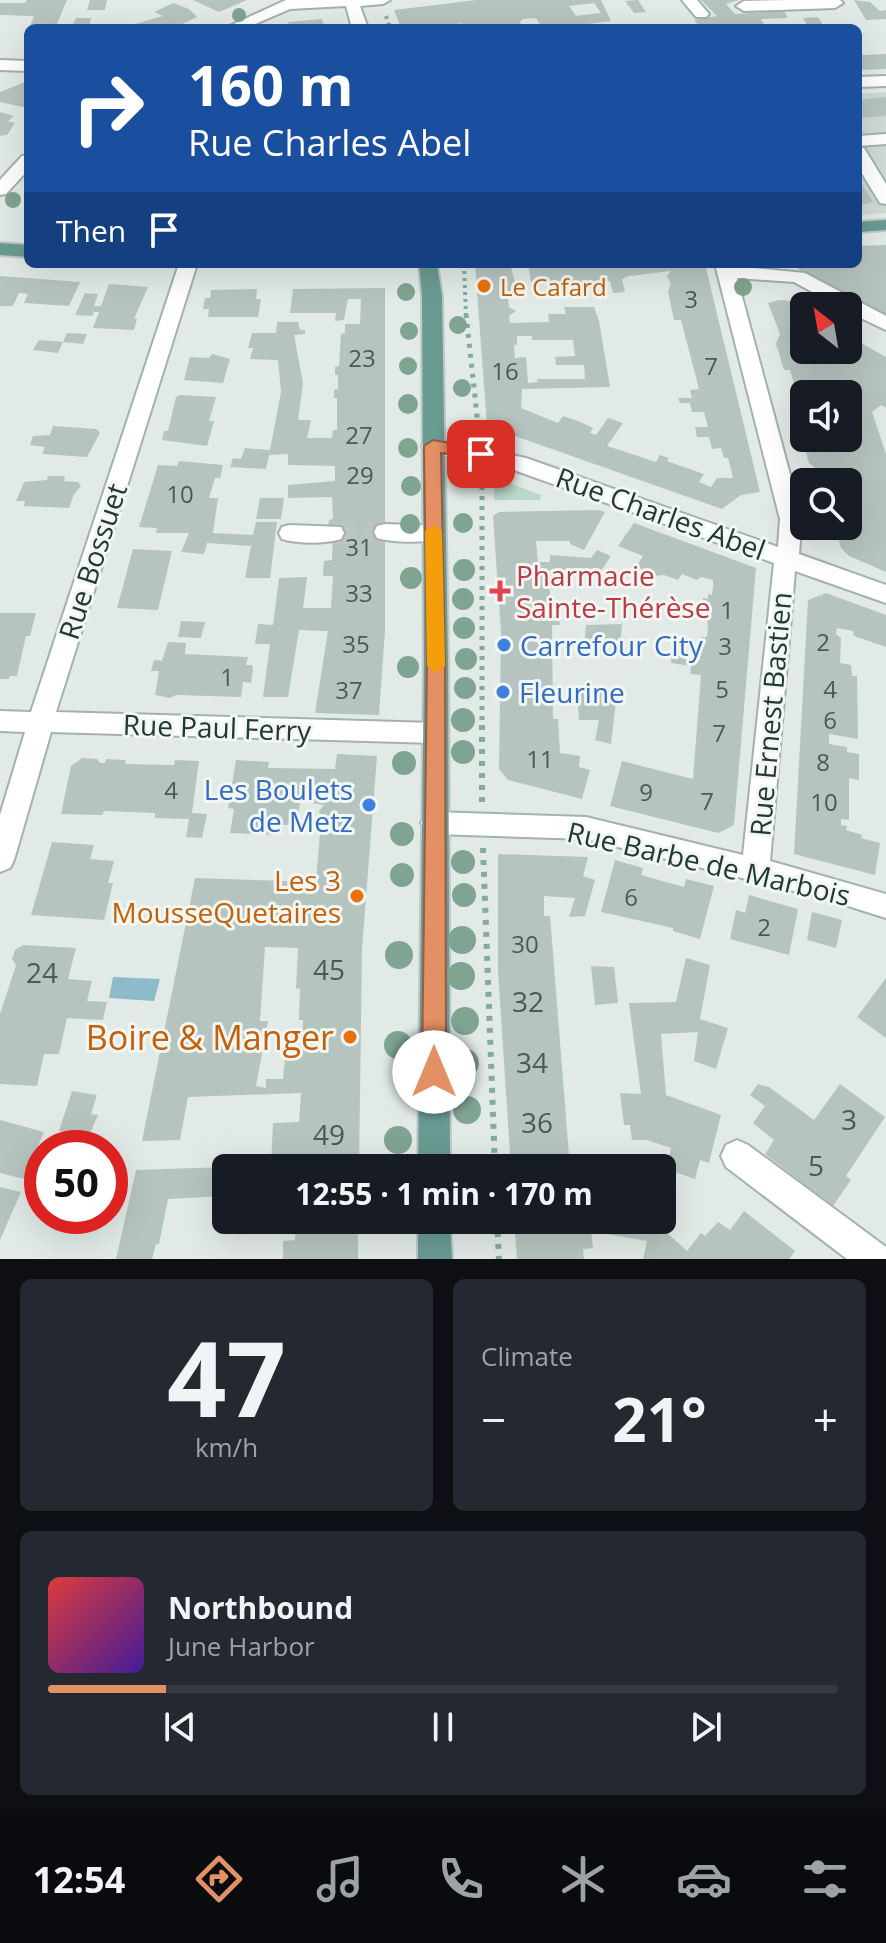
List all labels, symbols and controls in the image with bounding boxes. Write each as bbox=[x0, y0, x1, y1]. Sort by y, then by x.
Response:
text: 160 m bbox=[188, 46, 354, 122]
icon: right bbox=[56, 56, 160, 160]
text: Rue Charles Abel bbox=[188, 118, 471, 167]
icon: arrive bbox=[142, 208, 186, 252]
text: Then bbox=[56, 210, 126, 251]
place label: Le Cafard bbox=[500, 270, 607, 303]
marker: Le Cafard bbox=[475, 277, 493, 295]
house number: 3 bbox=[684, 282, 698, 315]
north arrow bbox=[790, 292, 862, 364]
map controls bbox=[790, 292, 862, 540]
house number: 23 bbox=[348, 341, 376, 374]
house number: 7 bbox=[704, 349, 718, 382]
house number: 16 bbox=[491, 354, 519, 387]
button: sound bbox=[790, 380, 862, 452]
house number: 27 bbox=[345, 418, 373, 451]
pin bbox=[447, 420, 515, 488]
icon: arrive bbox=[459, 432, 503, 476]
street label: Rue Charles Abel bbox=[551, 457, 771, 569]
house number: 29 bbox=[346, 458, 374, 491]
button: search bbox=[790, 468, 862, 540]
house number: 10 bbox=[166, 477, 194, 510]
street label: Rue Bossuet bbox=[49, 478, 135, 644]
house number: 31 bbox=[345, 530, 373, 563]
place label: Pharmacie Sainte-Thérèse bbox=[516, 556, 710, 626]
house number: 33 bbox=[345, 576, 373, 609]
marker: Pharmacie Sainte-Thérèse bbox=[491, 582, 509, 600]
street label: Rue Ernest Bastien bbox=[740, 590, 800, 838]
house number: 1 bbox=[720, 593, 734, 626]
house number: 2 bbox=[816, 625, 830, 658]
place label: Carrefour City bbox=[520, 626, 704, 664]
house number: 35 bbox=[342, 627, 370, 660]
house number: 3 bbox=[718, 629, 732, 662]
marker: Carrefour City bbox=[495, 636, 513, 654]
house number: 1 bbox=[220, 660, 234, 693]
house number: 5 bbox=[715, 672, 729, 705]
house number: 4 bbox=[823, 672, 837, 705]
house number: 37 bbox=[335, 673, 363, 706]
place label: Fleurine bbox=[519, 673, 625, 711]
marker: Fleurine bbox=[494, 683, 512, 701]
house number: 6 bbox=[823, 703, 837, 736]
street label: Rue Paul Ferry bbox=[122, 705, 313, 749]
house number: 7 bbox=[712, 716, 726, 749]
house number: 11 bbox=[526, 742, 554, 775]
house number: 8 bbox=[816, 745, 830, 778]
place label: Les Boulets de Metz bbox=[204, 770, 353, 840]
house number: 4 bbox=[164, 773, 178, 806]
house number: 9 bbox=[639, 775, 653, 808]
house number: 7 bbox=[700, 784, 714, 817]
house number: 10 bbox=[810, 785, 838, 818]
marker: Les Boulets de Metz bbox=[360, 796, 378, 814]
street label: Rue Barbe de Marbois bbox=[564, 812, 854, 914]
place label: Les 3 MousseQuetaires bbox=[112, 861, 341, 931]
house number: 6 bbox=[624, 880, 638, 913]
marker: Les 3 MousseQuetaires bbox=[348, 887, 366, 905]
house number: 2 bbox=[757, 910, 771, 943]
house number: 30 bbox=[511, 927, 539, 960]
house number: 45 bbox=[313, 950, 345, 988]
house number: 24 bbox=[26, 953, 58, 991]
house number: 32 bbox=[512, 982, 544, 1020]
place label: Boire & Manger bbox=[86, 1014, 334, 1060]
marker: Boire & Manger bbox=[341, 1028, 359, 1046]
position arrow bbox=[392, 1030, 476, 1114]
house number: 34 bbox=[516, 1043, 548, 1081]
house number: 3 bbox=[841, 1100, 857, 1138]
house number: 36 bbox=[521, 1103, 553, 1141]
house number: 49 bbox=[313, 1115, 345, 1153]
speed limit sign: 50 bbox=[24, 1130, 128, 1234]
house number: 5 bbox=[808, 1146, 824, 1184]
text: 12:55 · 1 min · 170 m bbox=[295, 1173, 593, 1214]
text: 47 bbox=[167, 1306, 286, 1447]
text: Climate bbox=[481, 1338, 573, 1374]
text: 21° bbox=[612, 1378, 707, 1460]
text: − bbox=[481, 1389, 506, 1449]
text: + bbox=[813, 1389, 838, 1449]
text: km/h bbox=[195, 1429, 258, 1465]
text: Northbound bbox=[168, 1587, 353, 1628]
text: June Harbor bbox=[168, 1628, 315, 1664]
icon: previous bbox=[158, 1705, 202, 1749]
icon: pause bbox=[421, 1705, 465, 1749]
icon: next bbox=[684, 1705, 728, 1749]
icon: directions bbox=[191, 1851, 247, 1907]
icon: music bbox=[312, 1851, 368, 1907]
icon: phone bbox=[433, 1851, 489, 1907]
icon: climate bbox=[555, 1851, 611, 1907]
icon: car bbox=[676, 1851, 732, 1907]
icon: filters bbox=[797, 1851, 853, 1907]
text: 12:54 bbox=[33, 1855, 125, 1904]

